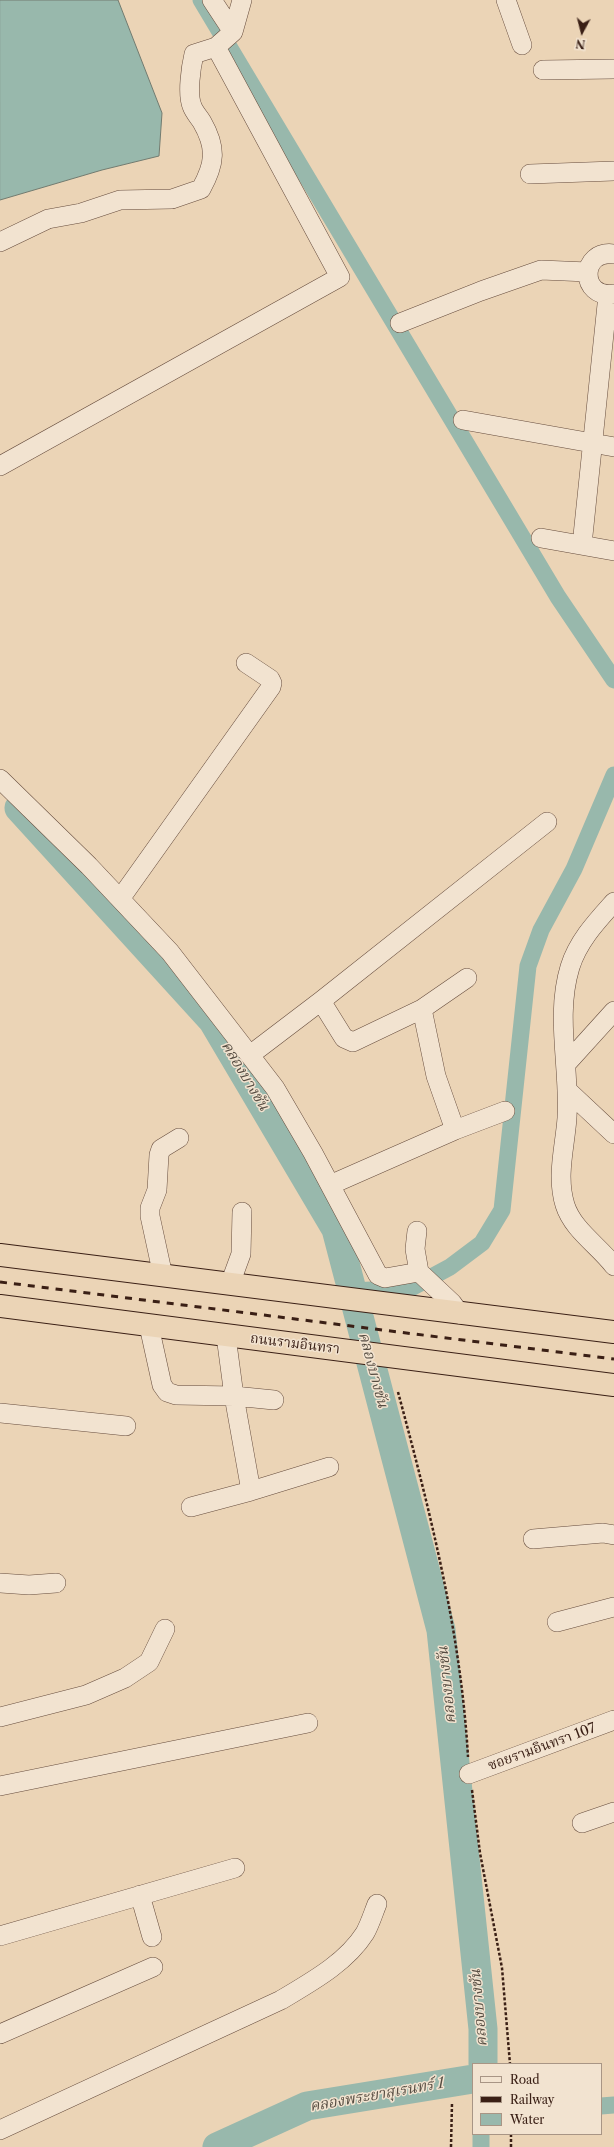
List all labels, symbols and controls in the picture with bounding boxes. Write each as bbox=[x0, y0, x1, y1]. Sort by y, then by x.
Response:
north arrow bbox=[562, 12, 602, 52]
text: N bbox=[575, 36, 586, 51]
water label: คลองบางชัน bbox=[217, 1038, 273, 1114]
street label: ถนนรามอินทรา bbox=[249, 1330, 341, 1358]
water label: คลองบางชัน bbox=[354, 1330, 392, 1410]
water label: คลองบางชัน bbox=[434, 1645, 460, 1725]
street label: ซอยรามอินทรา 107 bbox=[486, 1720, 598, 1774]
water label: คลองบางชัน bbox=[467, 1969, 491, 2047]
legend bbox=[472, 2063, 602, 2135]
text: Road bbox=[510, 2072, 540, 2087]
water label: คลองพระยาสุเรนทร์ 1 bbox=[308, 2074, 446, 2116]
text: Railway bbox=[510, 2092, 555, 2107]
text: Water bbox=[510, 2112, 544, 2127]

